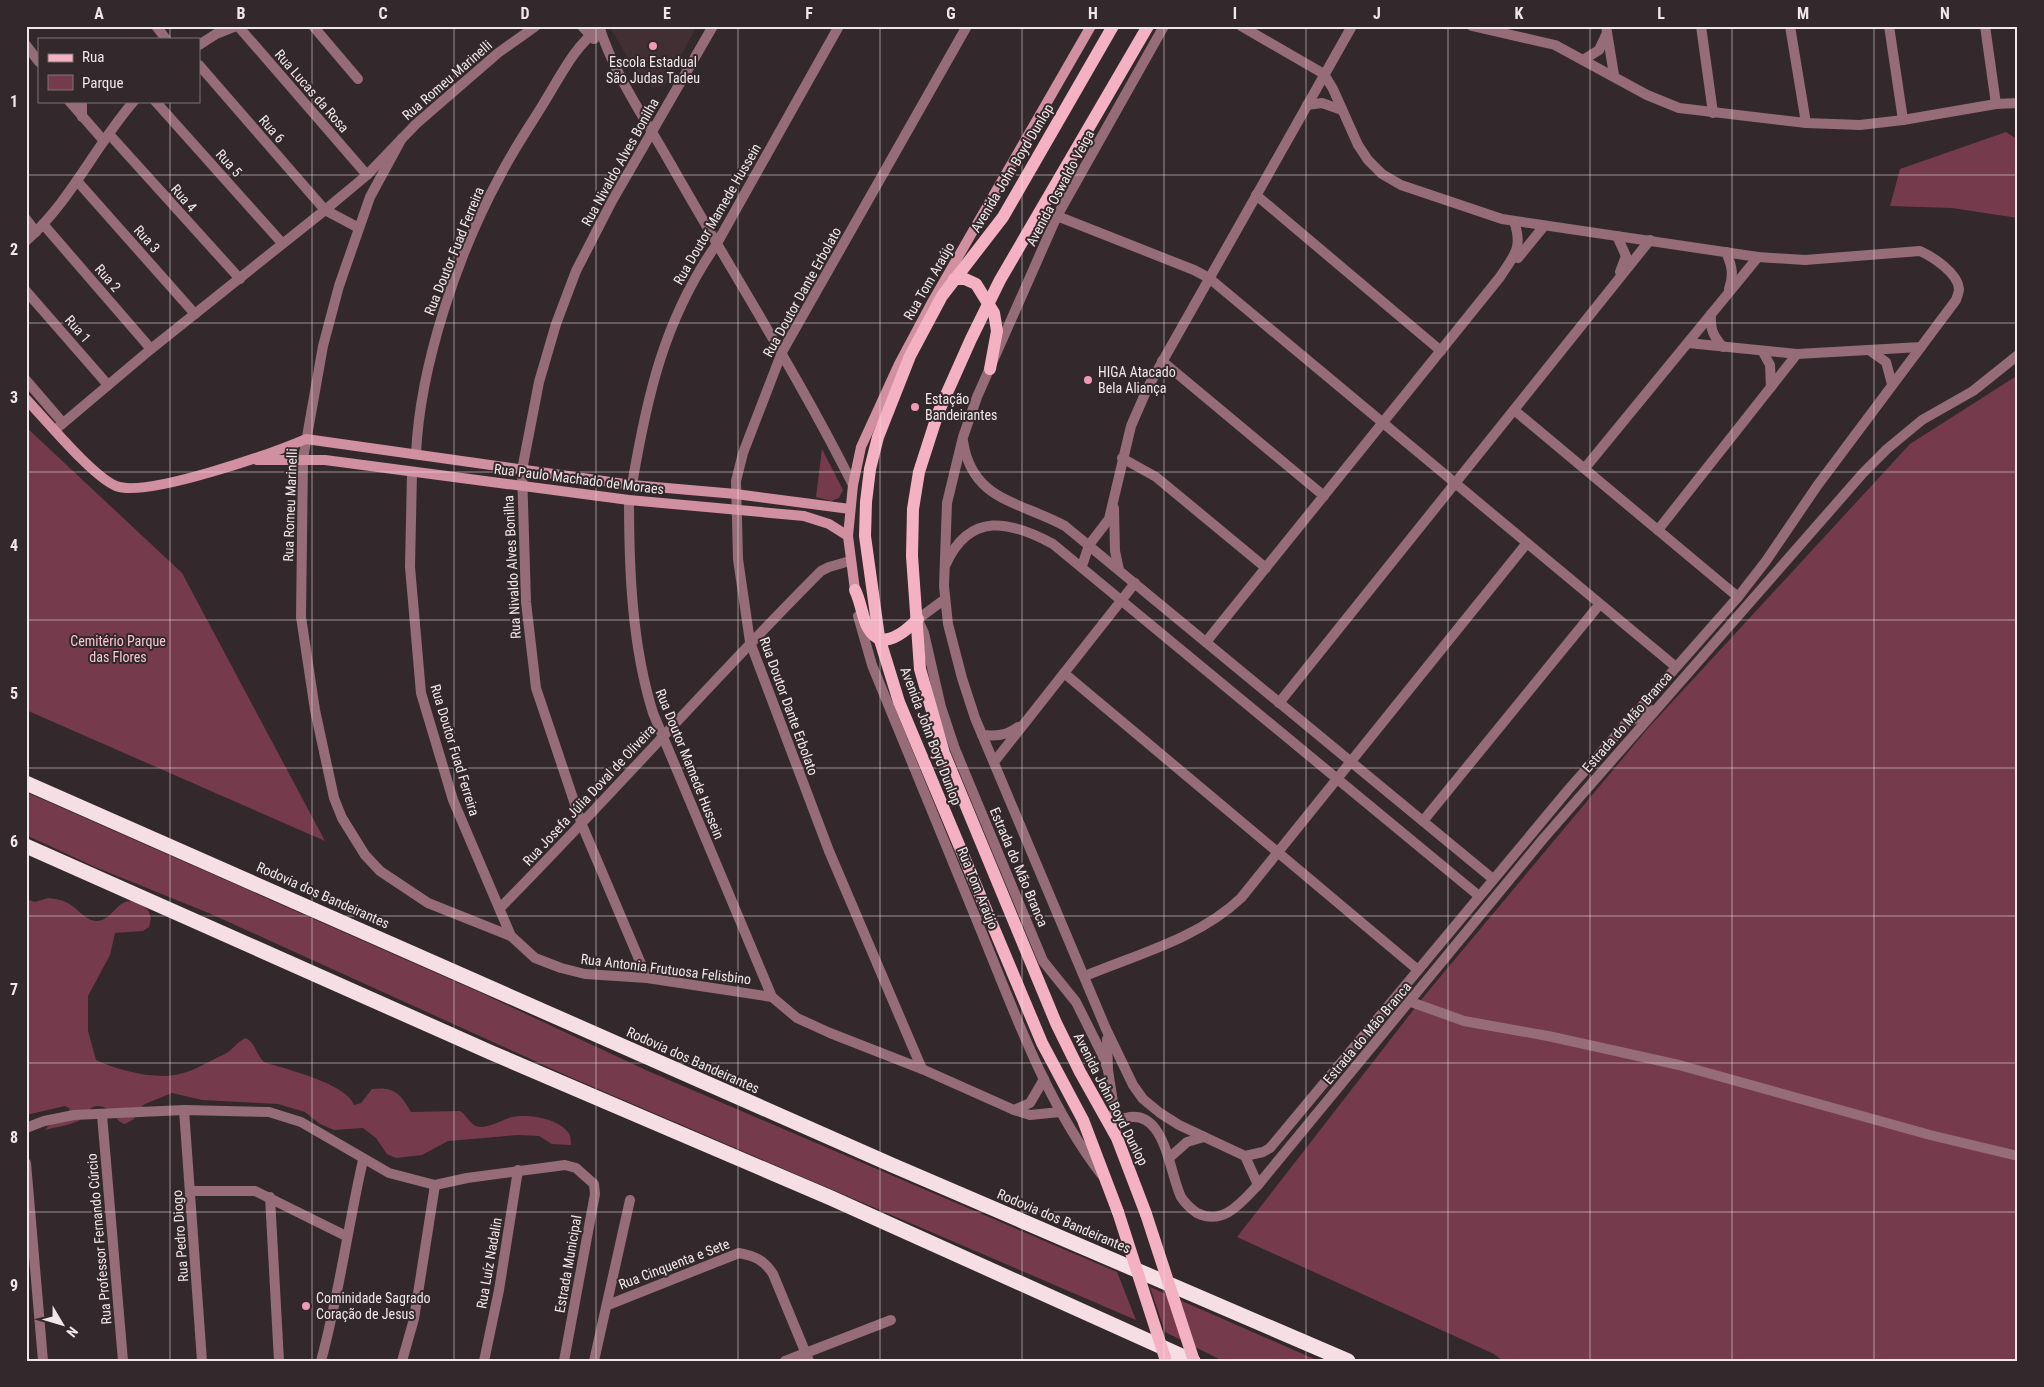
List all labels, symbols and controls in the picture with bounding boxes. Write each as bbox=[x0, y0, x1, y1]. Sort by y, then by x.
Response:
text: A bbox=[94, 4, 104, 23]
text: B bbox=[237, 4, 246, 23]
text: C bbox=[378, 4, 388, 23]
text: D bbox=[520, 4, 530, 23]
text: E bbox=[663, 4, 671, 23]
text: F bbox=[805, 4, 813, 23]
text: G bbox=[946, 4, 956, 23]
text: H bbox=[1088, 4, 1098, 23]
text: I bbox=[1233, 4, 1237, 23]
text: J bbox=[1373, 4, 1381, 23]
text: K bbox=[1515, 4, 1524, 23]
text: L bbox=[1657, 4, 1665, 23]
text: M bbox=[1797, 4, 1809, 23]
text: N bbox=[1940, 4, 1950, 23]
street label: Rua Romeu Marinelli bbox=[399, 37, 495, 123]
legend bbox=[38, 38, 200, 102]
marker: Escola Estadual São Judas Tadeu bbox=[647, 40, 659, 52]
street label: Rua Lucas da Rosa bbox=[272, 46, 352, 136]
text: Rua bbox=[82, 48, 104, 66]
place label: Escola Estadual São Judas Tadeu bbox=[606, 54, 700, 86]
text: Parque bbox=[82, 74, 124, 92]
text: 1 bbox=[10, 92, 18, 111]
street label: Rua Nivaldo Alves Bonilha bbox=[578, 95, 662, 229]
street label: Avenida John Boyd Dunlop bbox=[967, 101, 1057, 235]
street label: Rua 6 bbox=[256, 112, 288, 146]
street label: Avenida Oswaldo Veiga bbox=[1023, 127, 1097, 249]
street label: Rua Doutor Mamede Hussein bbox=[670, 141, 764, 287]
street label: Rua 5 bbox=[213, 146, 245, 180]
street label: Rua 4 bbox=[168, 181, 200, 215]
street label: Rua Doutor Fuad Ferreira bbox=[421, 185, 487, 317]
street label: Rua 3 bbox=[131, 222, 163, 256]
street label: Rua Doutor Dante Erbolato bbox=[760, 224, 844, 360]
street label: Rua Tom Araújo bbox=[900, 239, 958, 323]
text: 2 bbox=[10, 240, 18, 259]
street label: Rua 2 bbox=[92, 261, 124, 295]
street label: Rua 1 bbox=[62, 312, 94, 346]
place label: HIGA Atacado Bela Aliança bbox=[1098, 364, 1176, 396]
marker: HIGA Atacado Bela Aliança bbox=[1082, 374, 1094, 386]
text: 3 bbox=[10, 388, 18, 407]
place label: Estação Bandeirantes bbox=[925, 391, 997, 423]
marker: Estação Bandeirantes bbox=[909, 401, 921, 413]
street label: Rua Romeu Marinelli bbox=[280, 448, 300, 562]
street label: Rua Paulo Machado de Moraes bbox=[493, 461, 665, 497]
street label: Rua Nivaldo Alves Bonilha bbox=[500, 495, 524, 639]
text: 4 bbox=[10, 536, 18, 555]
park label: Cemitério Parque das Flores bbox=[70, 633, 166, 665]
street label: Rua Doutor Dante Erbolato bbox=[757, 635, 821, 777]
street label: Avenida John Boyd Dunlop bbox=[897, 665, 965, 807]
street label: Estrada do Mão Branca bbox=[1579, 668, 1675, 776]
street label: Rua Doutor Fuad Ferreira bbox=[427, 682, 483, 818]
text: 5 bbox=[10, 684, 18, 703]
street label: Rua Doutor Mamede Hussein bbox=[653, 687, 727, 841]
street label: Rua Josefa Júlia Doval de Oliveira bbox=[519, 721, 659, 869]
street label: Estrada do Mão Branca bbox=[987, 805, 1051, 929]
text: 6 bbox=[10, 832, 18, 851]
street label: Rua Tom Araújo bbox=[954, 845, 1002, 931]
street label: Rodovia dos Bandeirantes bbox=[254, 859, 392, 931]
street label: Rua Antonia Frutuosa Felisbino bbox=[580, 951, 752, 987]
street label: Estrada do Mão Branca bbox=[1320, 979, 1414, 1087]
text: 7 bbox=[10, 980, 18, 999]
street label: Rodovia dos Bandeirantes bbox=[624, 1024, 762, 1096]
street label: Avenida John Boyd Dunlop bbox=[1071, 1030, 1151, 1168]
text: 8 bbox=[10, 1128, 18, 1147]
street label: Rua Professor Fernando Cúrcio bbox=[84, 1153, 114, 1325]
street label: Rodovia dos Bandeirantes bbox=[995, 1186, 1133, 1256]
street label: Rua Pedro Diogo bbox=[169, 1190, 191, 1282]
street label: Estrada Municipal bbox=[552, 1214, 584, 1314]
street label: Rua Luíz Nadalin bbox=[473, 1216, 505, 1310]
street label: Rua Cinquenta e Sete bbox=[616, 1235, 732, 1293]
text: 9 bbox=[10, 1276, 18, 1295]
place label: Cominidade Sagrado Coração de Jesus bbox=[316, 1290, 431, 1322]
north arrow bbox=[38, 1300, 88, 1350]
marker: Cominidade Sagrado Coração de Jesus bbox=[300, 1300, 312, 1312]
text: N bbox=[63, 1324, 81, 1340]

